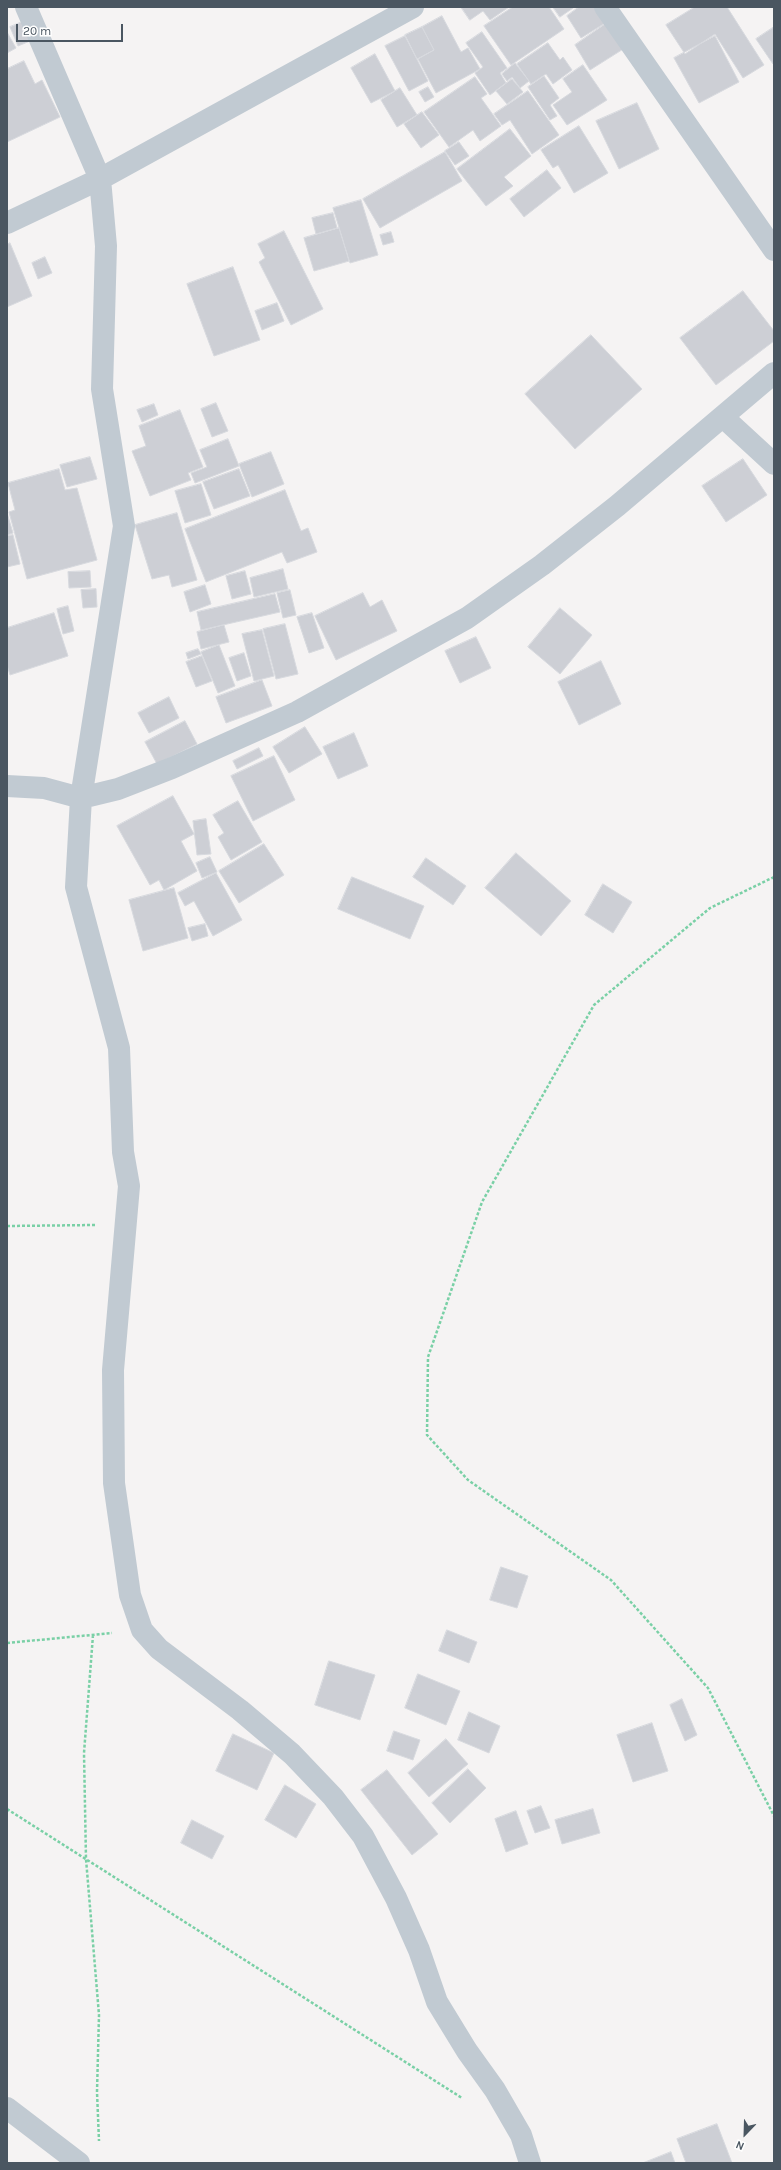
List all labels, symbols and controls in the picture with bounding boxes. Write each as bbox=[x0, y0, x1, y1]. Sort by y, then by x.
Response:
scale bar bbox=[18, 16, 125, 42]
text: 20 m bbox=[23, 24, 51, 38]
north arrow bbox=[725, 2114, 765, 2154]
text: N bbox=[734, 2138, 746, 2153]

